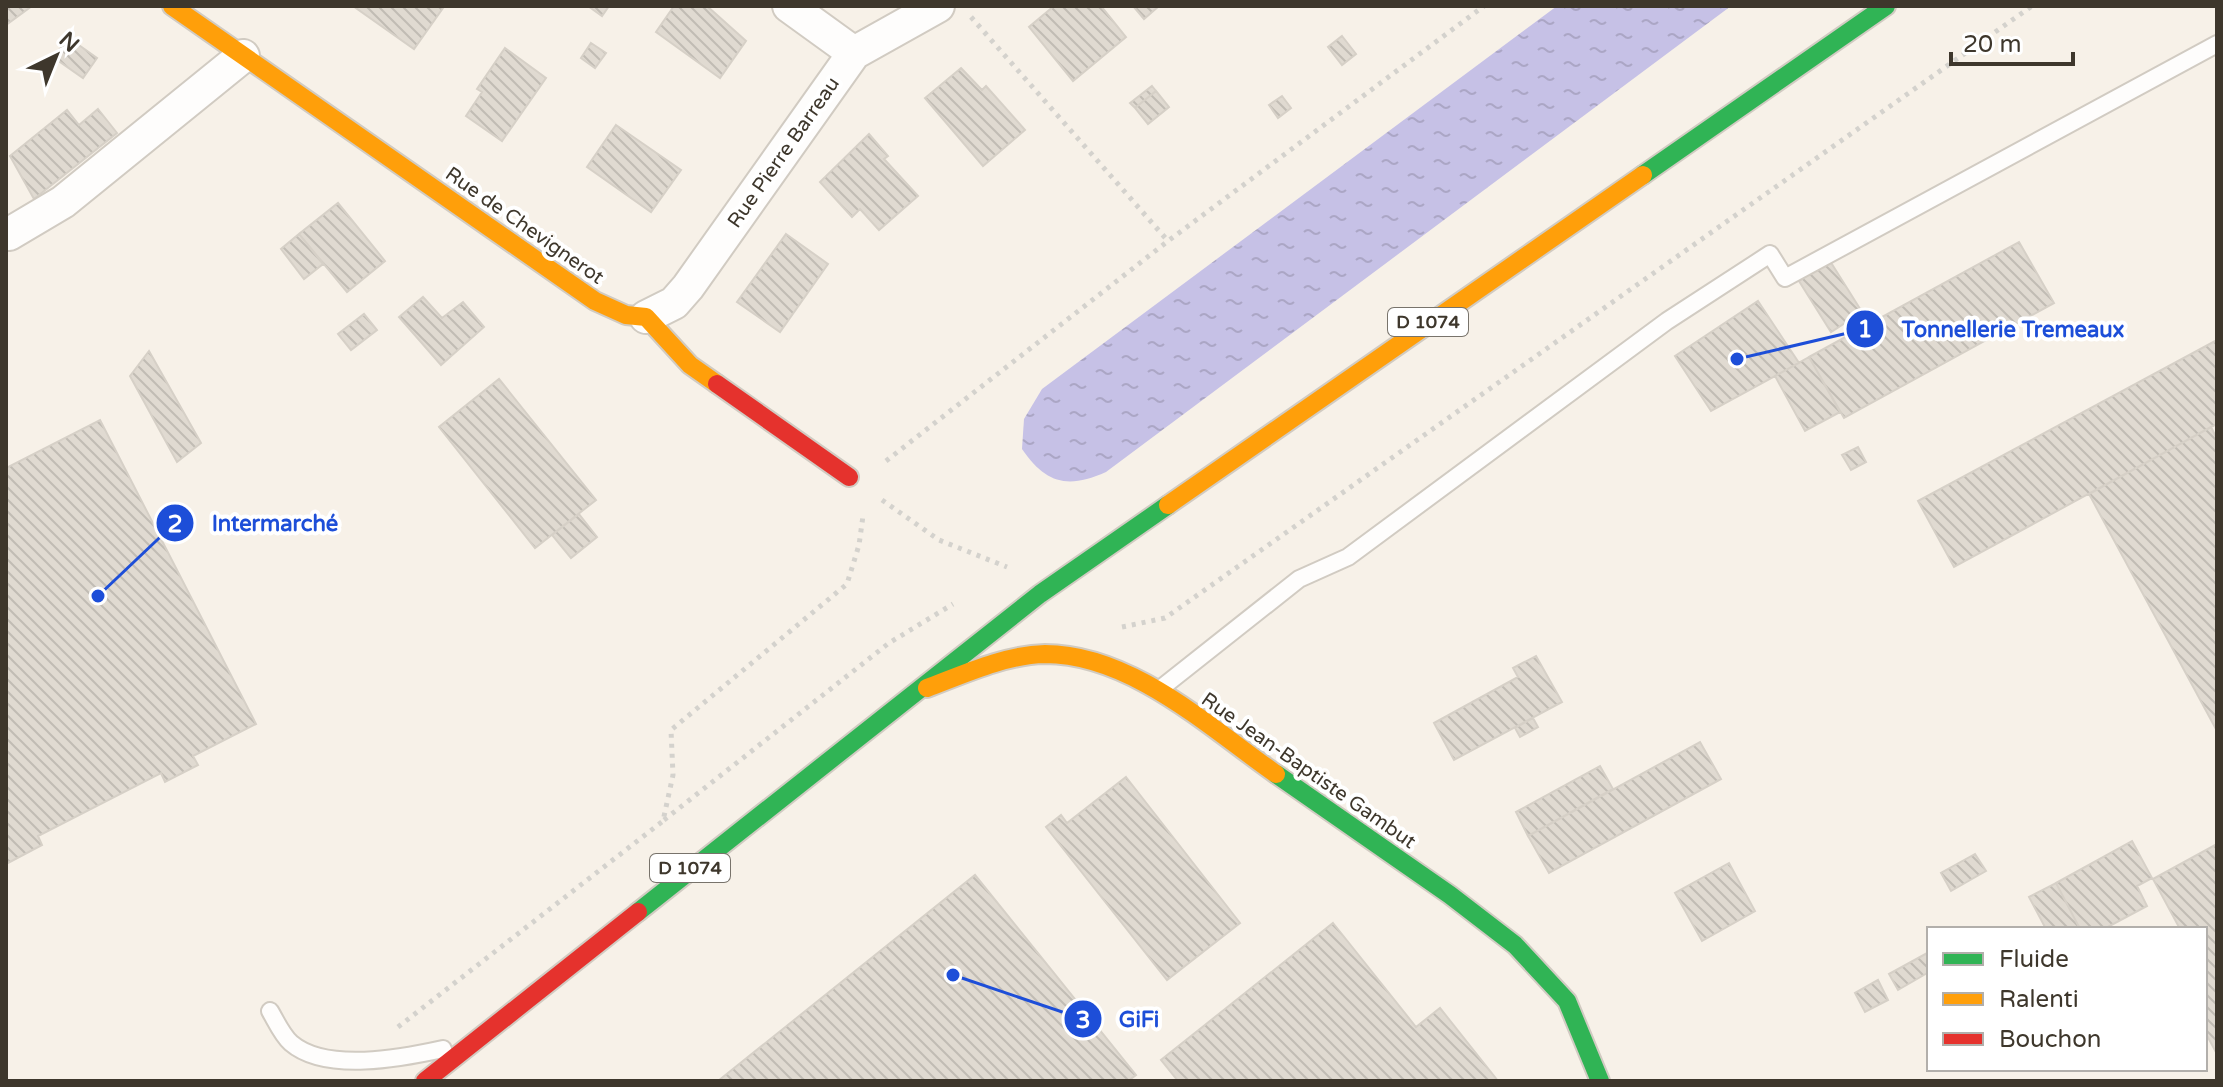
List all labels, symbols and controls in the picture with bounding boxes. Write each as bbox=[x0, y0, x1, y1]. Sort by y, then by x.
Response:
north arrow bbox=[16, 16, 96, 96]
scale bar bbox=[1951, 16, 2073, 66]
text: N bbox=[54, 27, 84, 58]
text: 20 m bbox=[1963, 30, 2021, 59]
street label: Rue Pierre Barreau bbox=[723, 72, 845, 233]
street label: Rue de Chevignerot bbox=[440, 162, 609, 290]
callout: Tonnellerie Tremeaux bbox=[1845, 306, 2140, 352]
road number: D 1074 bbox=[1388, 308, 1468, 336]
text: 1 bbox=[1857, 315, 1873, 344]
text: Tonnellerie Tremeaux bbox=[1901, 317, 2124, 343]
callout: Intermarché bbox=[155, 500, 354, 546]
text: 2 bbox=[167, 510, 183, 539]
text: Intermarché bbox=[212, 511, 338, 537]
street label: Rue Jean-Baptiste Gambut bbox=[1197, 688, 1421, 854]
road number: D 1074 bbox=[650, 854, 730, 882]
legend bbox=[1927, 927, 2207, 1071]
text: Fluide bbox=[1999, 945, 2069, 974]
text: Ralenti bbox=[1999, 985, 2079, 1014]
callout: GiFi bbox=[1063, 996, 1175, 1042]
text: 3 bbox=[1075, 1006, 1091, 1035]
text: GiFi bbox=[1119, 1007, 1159, 1033]
text: Bouchon bbox=[1999, 1025, 2101, 1054]

